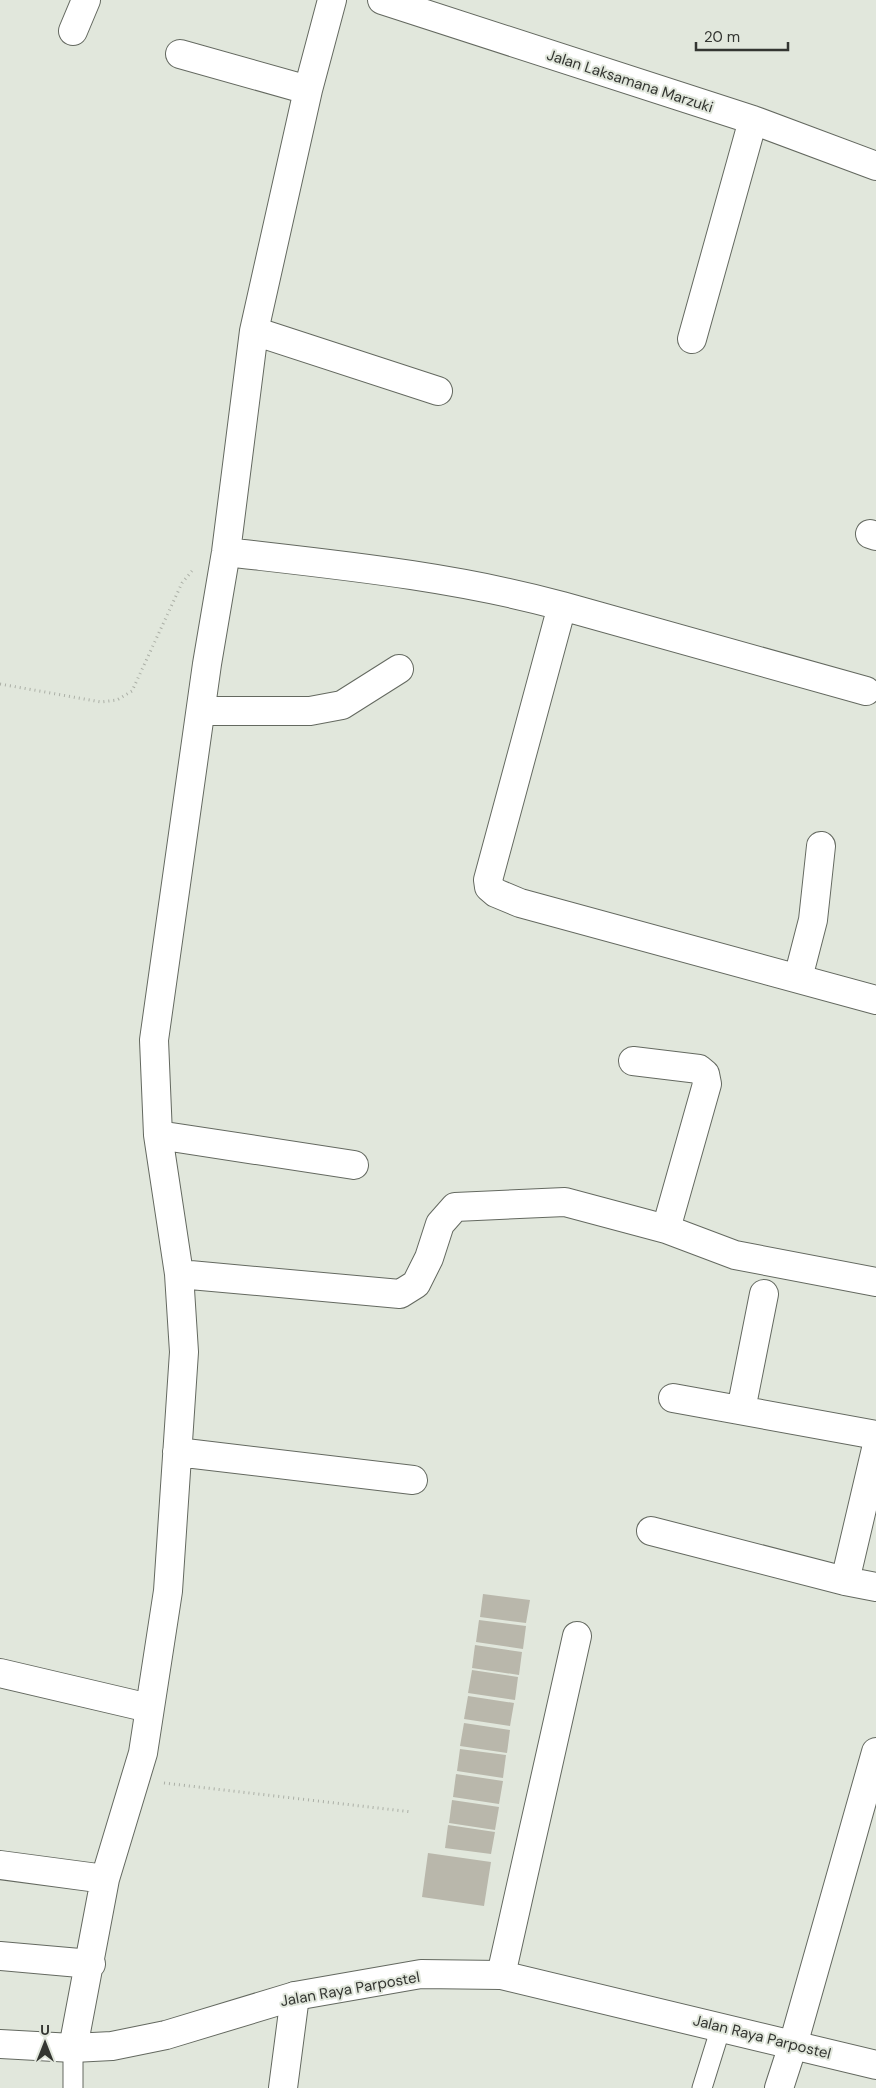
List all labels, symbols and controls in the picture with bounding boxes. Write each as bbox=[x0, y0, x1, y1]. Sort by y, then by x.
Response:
scale bar bbox=[696, 20, 788, 52]
text: 20 m bbox=[704, 27, 740, 47]
street label: Jalan Laksamana Marzuki bbox=[544, 45, 716, 117]
street label: Jalan Raya Parpostel bbox=[279, 1967, 421, 2011]
street label: Jalan Raya Parpostel bbox=[691, 2010, 833, 2064]
north arrow bbox=[20, 2018, 70, 2068]
text: U bbox=[40, 2021, 50, 2039]

